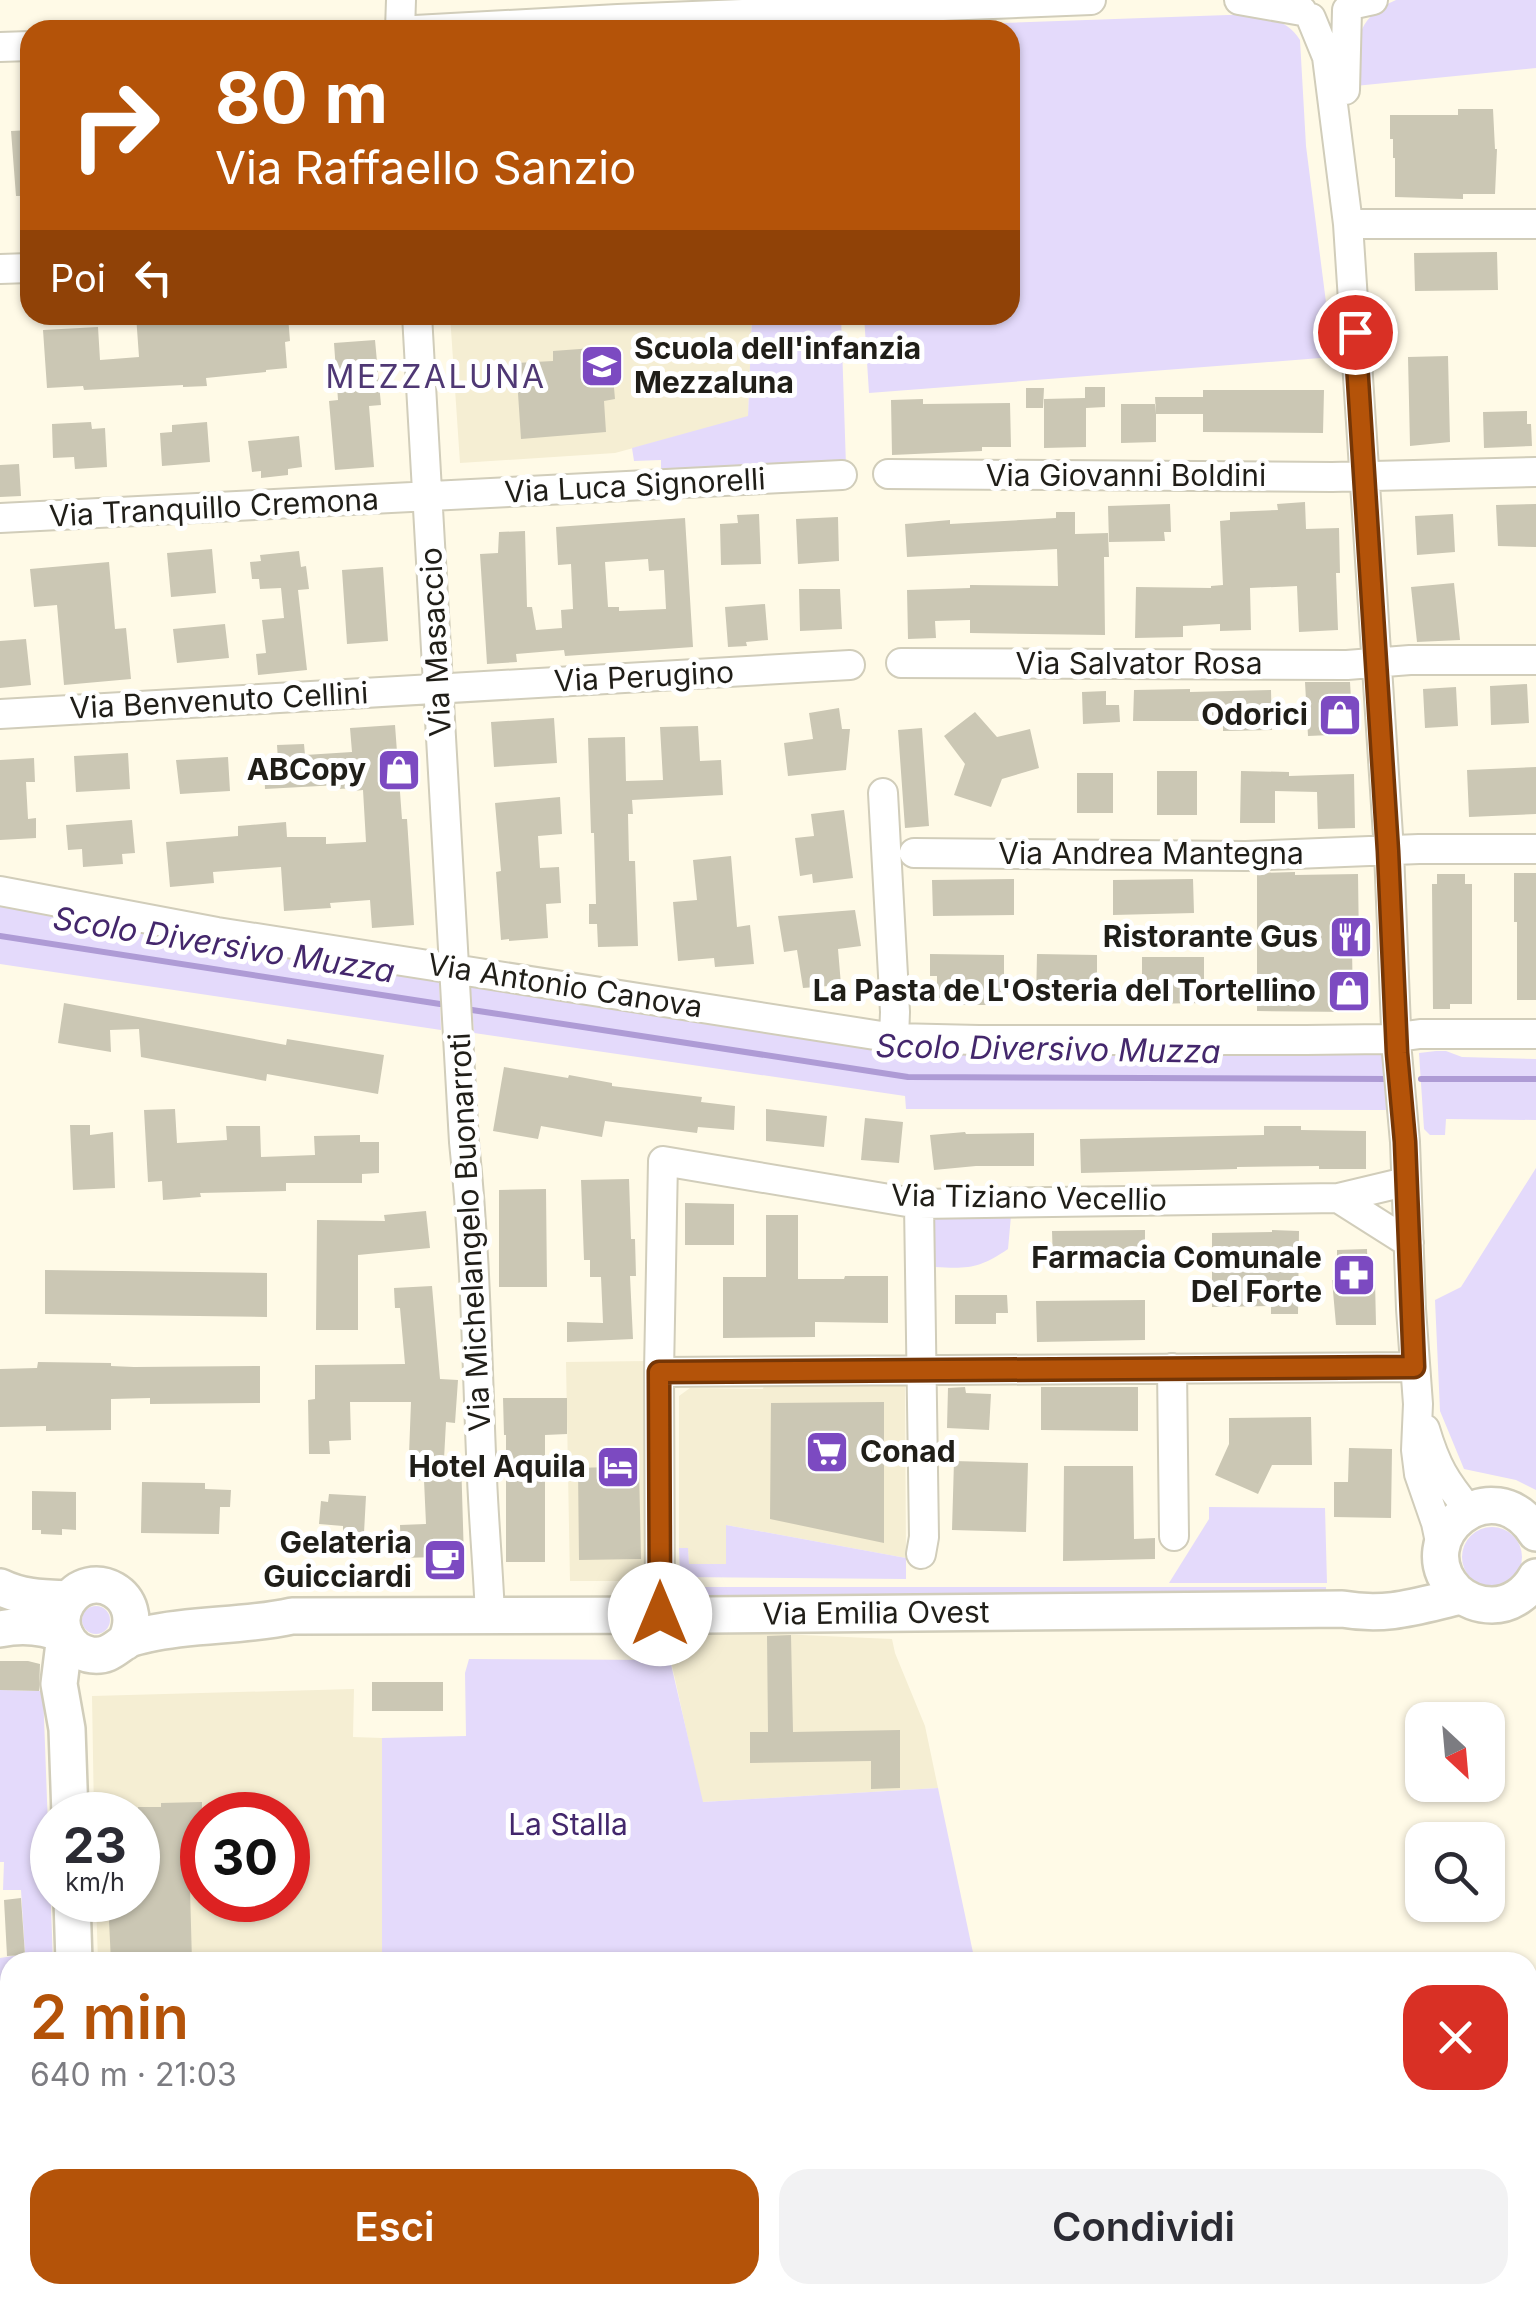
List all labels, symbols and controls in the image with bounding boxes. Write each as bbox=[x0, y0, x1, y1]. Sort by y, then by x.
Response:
text: 80 m bbox=[215, 55, 388, 140]
icon: right bbox=[50, 60, 180, 190]
text: Via Raffaello Sanzio bbox=[215, 140, 636, 195]
icon: left bbox=[126, 250, 181, 305]
text: Poi bbox=[50, 255, 106, 301]
pin bbox=[1313, 290, 1398, 375]
icon: arrive bbox=[1328, 305, 1383, 360]
place label: Scuola dell'infanzia Mezzaluna bbox=[634, 330, 921, 400]
school or university icon: Scuola dell'infanzia Mezzaluna bbox=[579, 343, 625, 389]
district label: MEZZALUNA bbox=[325, 357, 547, 396]
street label: Via Giovanni Boldini bbox=[986, 457, 1266, 493]
street label: Via Luca Signorelli bbox=[503, 460, 766, 510]
street label: Via Tranquillo Cremona bbox=[48, 480, 380, 534]
street label: Via Masaccio bbox=[412, 547, 458, 738]
street label: Via Salvator Rosa bbox=[1015, 645, 1263, 681]
street label: Via Perugino bbox=[553, 653, 735, 699]
street label: Via Benvenuto Cellini bbox=[69, 674, 369, 726]
shop icon: Odorici bbox=[1317, 692, 1363, 738]
place label: Odorici bbox=[1201, 696, 1308, 732]
shop icon: ABCopy bbox=[376, 747, 422, 793]
place label: ABCopy bbox=[247, 751, 366, 787]
street label: Via Andrea Mantegna bbox=[998, 835, 1304, 871]
water label: Scolo Diversivo Muzza bbox=[51, 898, 398, 991]
restaurant icon: Ristorante Gus bbox=[1328, 914, 1374, 960]
place label: Ristorante Gus bbox=[1103, 918, 1318, 954]
street label: Via Antonio Canova bbox=[425, 945, 705, 1025]
shop icon: La Pasta de L'Osteria del Tortellino bbox=[1326, 968, 1372, 1014]
place label: La Pasta de L'Osteria del Tortellino bbox=[813, 972, 1316, 1008]
water label: Scolo Diversivo Muzza bbox=[875, 1026, 1221, 1071]
street label: Via Michelangelo Buonarroti bbox=[441, 1032, 497, 1432]
street label: Via Tiziano Vecellio bbox=[891, 1177, 1167, 1217]
place label: Farmacia Comunale Del Forte bbox=[1031, 1239, 1322, 1309]
pharmacy icon: Farmacia Comunale Del Forte bbox=[1331, 1252, 1377, 1298]
supermarket icon: Conad bbox=[804, 1429, 850, 1475]
place label: Conad bbox=[860, 1433, 956, 1469]
hotel icon: Hotel Aquila bbox=[595, 1444, 641, 1490]
place label: Hotel Aquila bbox=[408, 1448, 586, 1484]
place label: Gelateria Guicciardi bbox=[263, 1524, 412, 1594]
cafe icon: Gelateria Guicciardi bbox=[422, 1537, 468, 1583]
position arrow bbox=[608, 1562, 712, 1666]
street label: Via Emilia Ovest bbox=[762, 1593, 990, 1631]
north arrow bbox=[1405, 1702, 1505, 1802]
map controls bbox=[1405, 1702, 1505, 1922]
speed limit sign: 30 bbox=[180, 1792, 310, 1922]
park label: La Stalla bbox=[508, 1806, 628, 1842]
text: 23 bbox=[63, 1815, 127, 1875]
button: search bbox=[1405, 1822, 1505, 1922]
text: km/h bbox=[65, 1867, 125, 1897]
text: 2 min bbox=[30, 1981, 189, 2053]
button: close bbox=[1403, 1985, 1508, 2090]
text: 640 m · 21:03 bbox=[30, 2055, 237, 2094]
button: Esci bbox=[30, 2169, 759, 2284]
button: Condividi bbox=[779, 2169, 1508, 2284]

